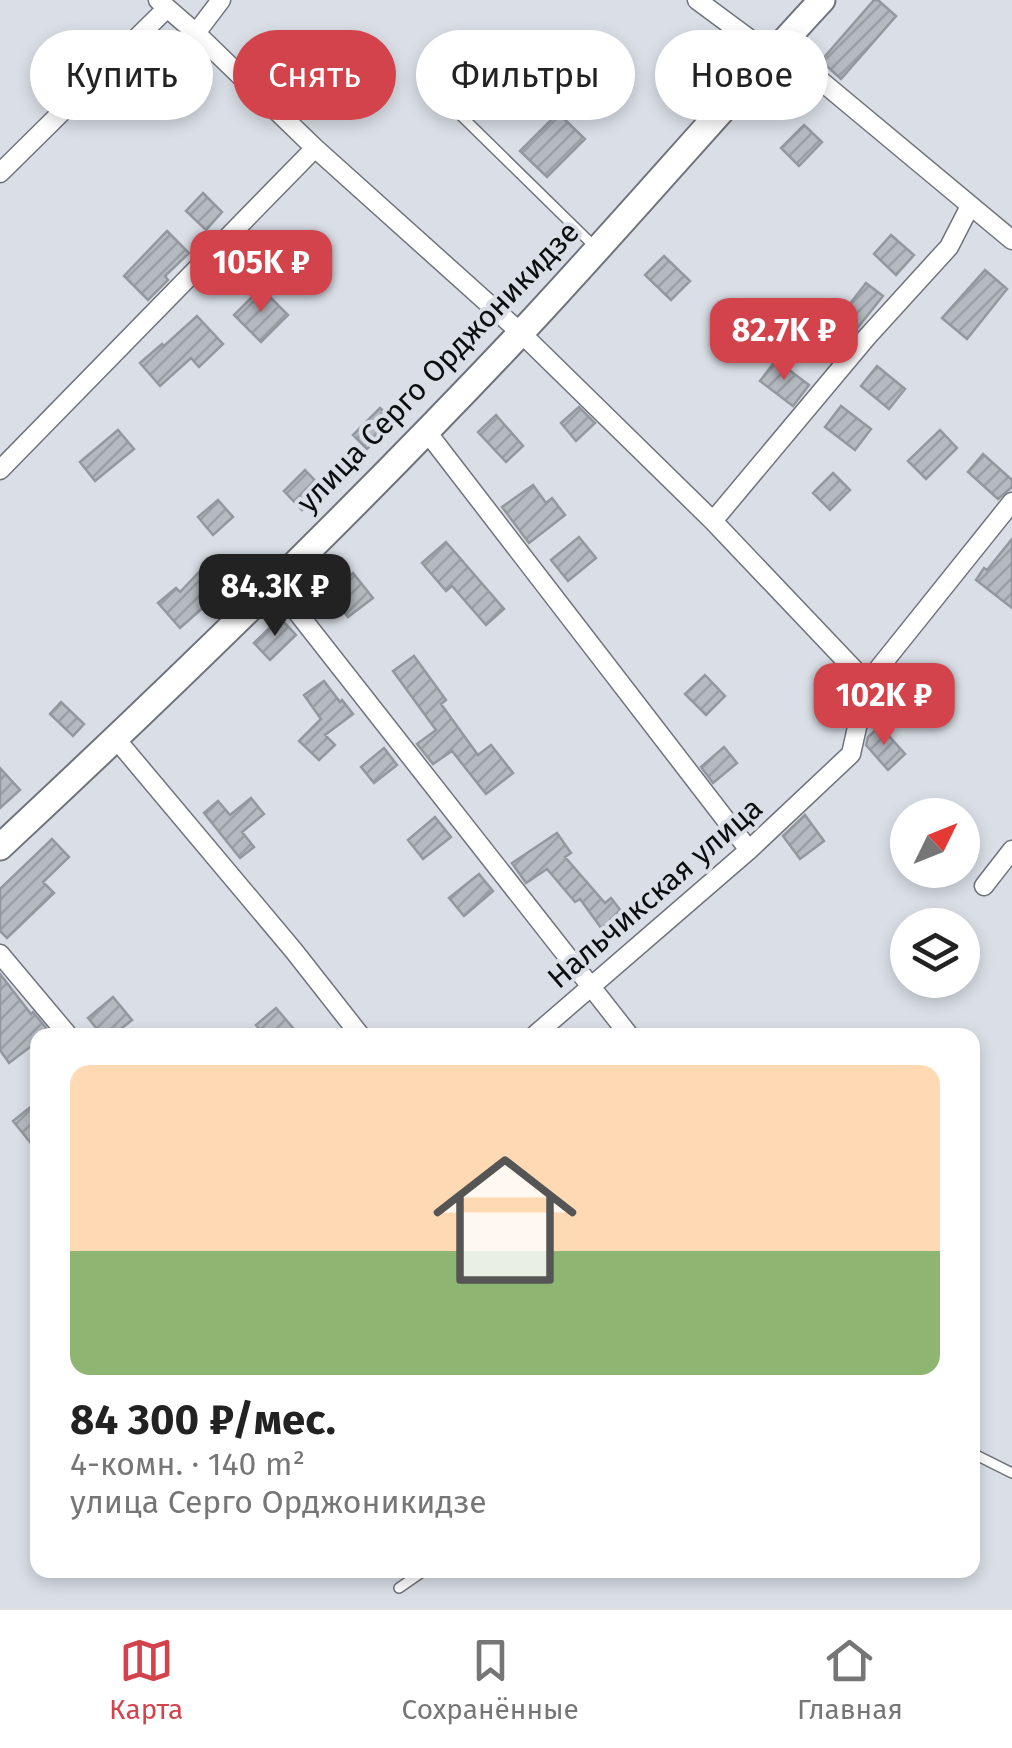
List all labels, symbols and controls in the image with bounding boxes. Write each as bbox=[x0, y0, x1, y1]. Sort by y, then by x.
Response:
chip: Купить bbox=[30, 30, 213, 120]
chip: Снять bbox=[233, 30, 396, 120]
chip: Фильтры bbox=[416, 30, 635, 120]
chip: Новое bbox=[655, 30, 828, 120]
street label: улица Серго Орджоникидзе bbox=[289, 214, 587, 520]
pin: 105K ₽ bbox=[180, 230, 342, 315]
text: 105K ₽ bbox=[212, 243, 310, 281]
pin: 82.7K ₽ bbox=[692, 298, 876, 383]
text: 82.7K ₽ bbox=[732, 311, 836, 349]
pin: 84.3K ₽ bbox=[183, 554, 367, 639]
text: 84.3K ₽ bbox=[221, 567, 329, 605]
pin: 102K ₽ bbox=[803, 663, 965, 748]
text: 102K ₽ bbox=[836, 676, 932, 714]
street label: Нальчикская улица bbox=[540, 790, 770, 996]
north arrow bbox=[890, 798, 980, 888]
map controls bbox=[890, 798, 980, 998]
button: layers bbox=[890, 908, 980, 998]
icon: home bbox=[415, 1130, 595, 1310]
text: 84 300 ₽/мес. bbox=[70, 1395, 336, 1445]
text: 4-комн. · 140 m² bbox=[70, 1445, 305, 1483]
text: улица Серго Орджоникидзе bbox=[70, 1483, 487, 1521]
tab: Карта bbox=[109, 1633, 183, 1726]
tab: Сохранённые bbox=[402, 1633, 579, 1726]
tab: Главная bbox=[797, 1633, 903, 1726]

